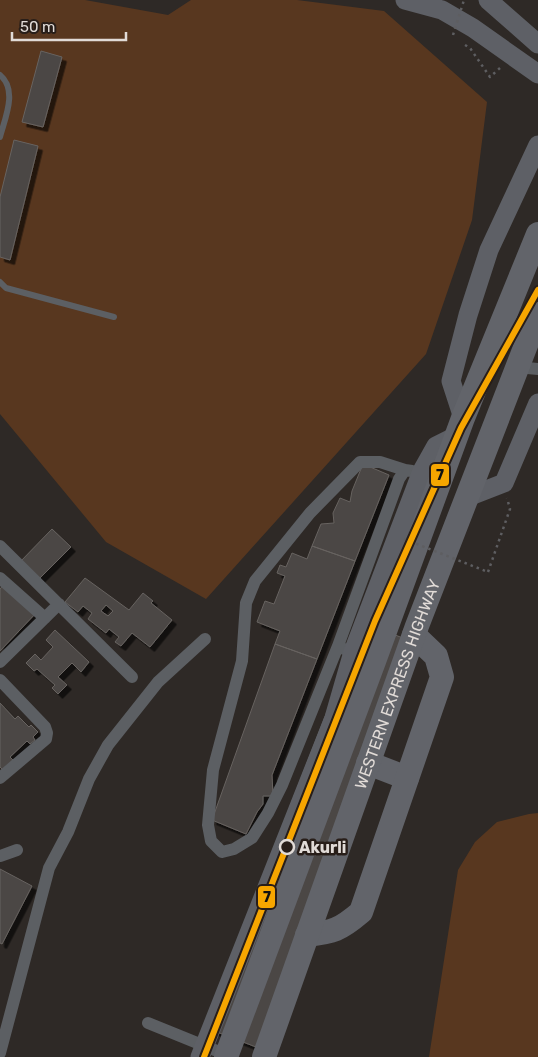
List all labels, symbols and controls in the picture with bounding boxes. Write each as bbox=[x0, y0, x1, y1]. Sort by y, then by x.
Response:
scale bar bbox=[12, 10, 126, 42]
text: 50 m bbox=[20, 18, 55, 36]
line badge: 7 bbox=[430, 463, 450, 487]
text: 7 bbox=[436, 467, 444, 484]
street label: WESTERN EXPRESS HIGHWAY bbox=[351, 577, 444, 792]
place label: Akurli bbox=[299, 838, 346, 857]
marker: Akurli bbox=[279, 839, 295, 855]
line badge: 7 bbox=[257, 885, 276, 909]
text: 7 bbox=[263, 889, 271, 906]

